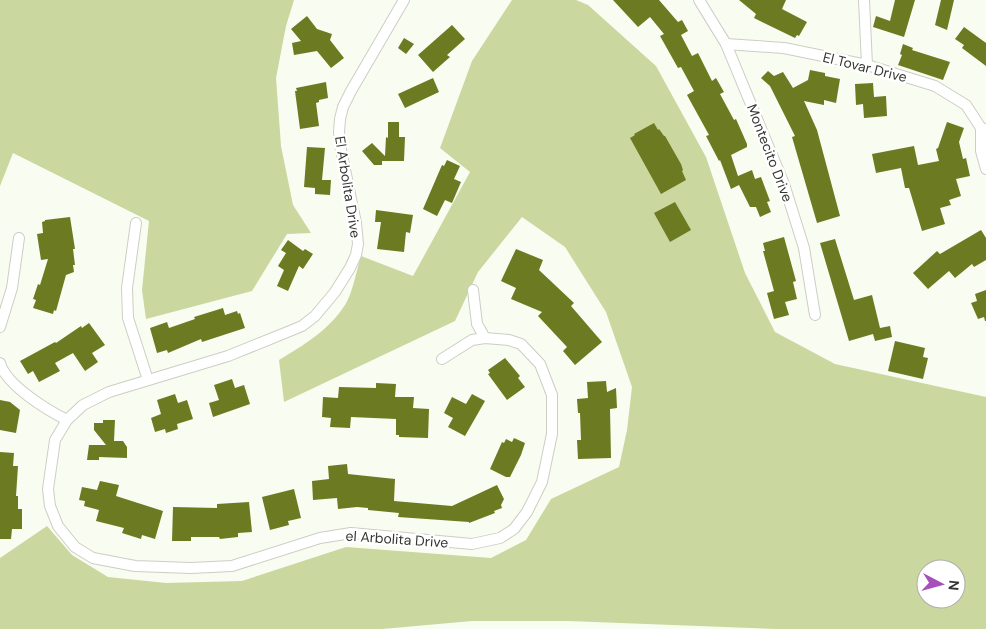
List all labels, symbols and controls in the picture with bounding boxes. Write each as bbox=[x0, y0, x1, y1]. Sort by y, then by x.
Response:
street label: El Tovar Drive bbox=[821, 48, 909, 86]
street label: Montecito Drive bbox=[743, 102, 797, 204]
street label: El Arbolita Drive bbox=[331, 135, 365, 239]
street label: el Arbolita Drive bbox=[345, 526, 449, 552]
north arrow bbox=[916, 559, 966, 609]
text: N bbox=[944, 579, 963, 591]

